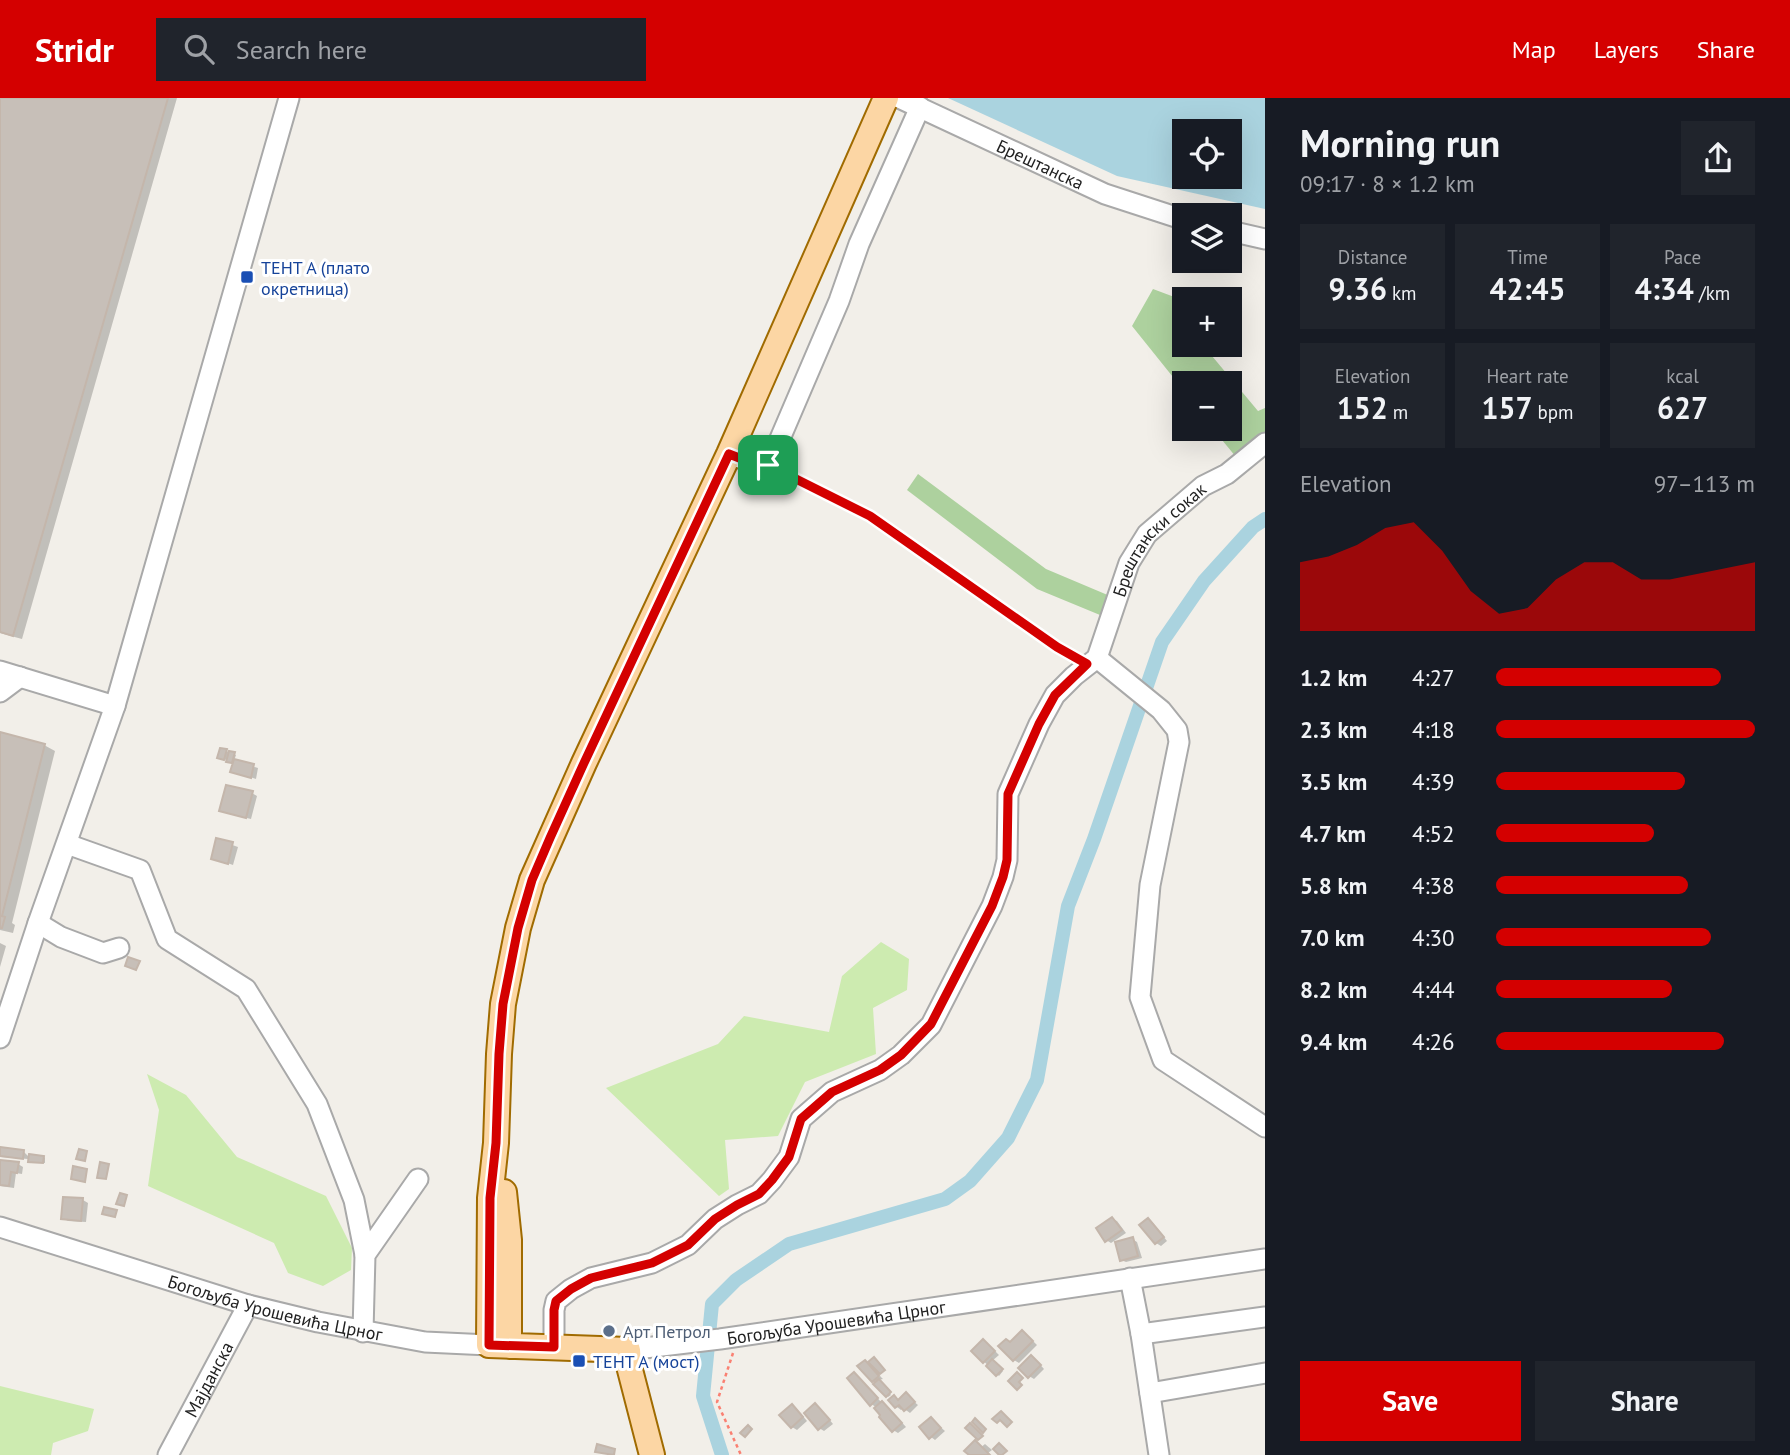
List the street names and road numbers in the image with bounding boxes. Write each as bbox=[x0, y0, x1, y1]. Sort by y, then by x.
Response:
street label: Брештанска bbox=[993, 134, 1088, 194]
street label: Брештански сокак bbox=[1107, 477, 1211, 600]
street label: Богољуба Урошевића Црног bbox=[165, 1269, 385, 1345]
street label: Богољуба Урошевића Црног bbox=[725, 1295, 947, 1349]
street label: Мајданска bbox=[179, 1337, 238, 1421]

